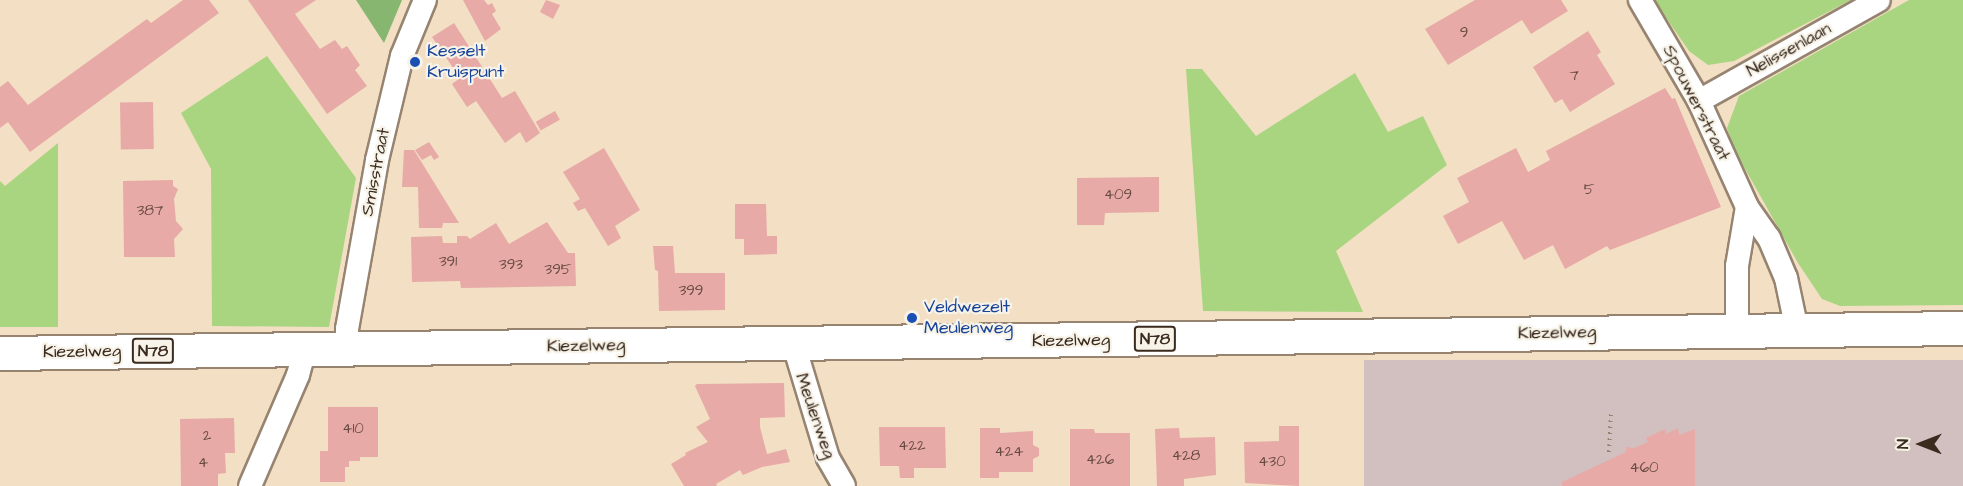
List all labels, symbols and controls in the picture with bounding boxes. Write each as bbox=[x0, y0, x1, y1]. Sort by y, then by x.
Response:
street label: Nelissenlaan bbox=[1743, 18, 1835, 82]
house number: 9 bbox=[1460, 24, 1468, 42]
place label: Kesselt Kruispunt bbox=[427, 41, 504, 84]
street label: Spouwerstraat bbox=[1658, 42, 1734, 164]
marker: Kesselt Kruispunt bbox=[408, 55, 422, 69]
house number: 7 bbox=[1569, 67, 1579, 85]
street label: Smisstraat bbox=[357, 126, 395, 218]
house number: 5 bbox=[1584, 181, 1594, 199]
house number: 409 bbox=[1104, 186, 1132, 204]
house number: 387 bbox=[137, 202, 163, 220]
house number: 391 bbox=[439, 253, 457, 271]
house number: 393 bbox=[499, 256, 523, 274]
house number: 395 bbox=[545, 261, 571, 279]
house number: 399 bbox=[679, 282, 703, 300]
place label: Veldwezelt Meulenweg bbox=[924, 297, 1013, 340]
marker: Veldwezelt Meulenweg bbox=[905, 311, 919, 325]
street label: Kiezelweg bbox=[1518, 322, 1596, 344]
road number: N78 bbox=[1132, 326, 1178, 352]
street label: Kiezelweg bbox=[1032, 330, 1110, 352]
street label: Kiezelweg bbox=[547, 335, 625, 357]
road number: N78 bbox=[130, 338, 176, 364]
street label: Kiezelweg bbox=[43, 341, 121, 363]
street label: Meulenweg bbox=[790, 370, 840, 462]
north arrow bbox=[1891, 414, 1951, 474]
house number: 410 bbox=[342, 420, 364, 438]
house number: 2 bbox=[203, 427, 211, 445]
house number: 422 bbox=[898, 437, 926, 455]
text: N bbox=[1892, 439, 1914, 449]
house number: 424 bbox=[994, 443, 1024, 461]
house number: 428 bbox=[1172, 447, 1200, 465]
house number: 426 bbox=[1086, 451, 1114, 469]
house number: 430 bbox=[1258, 453, 1286, 471]
house number: 4 bbox=[198, 454, 208, 472]
house number: 460 bbox=[1629, 459, 1659, 477]

